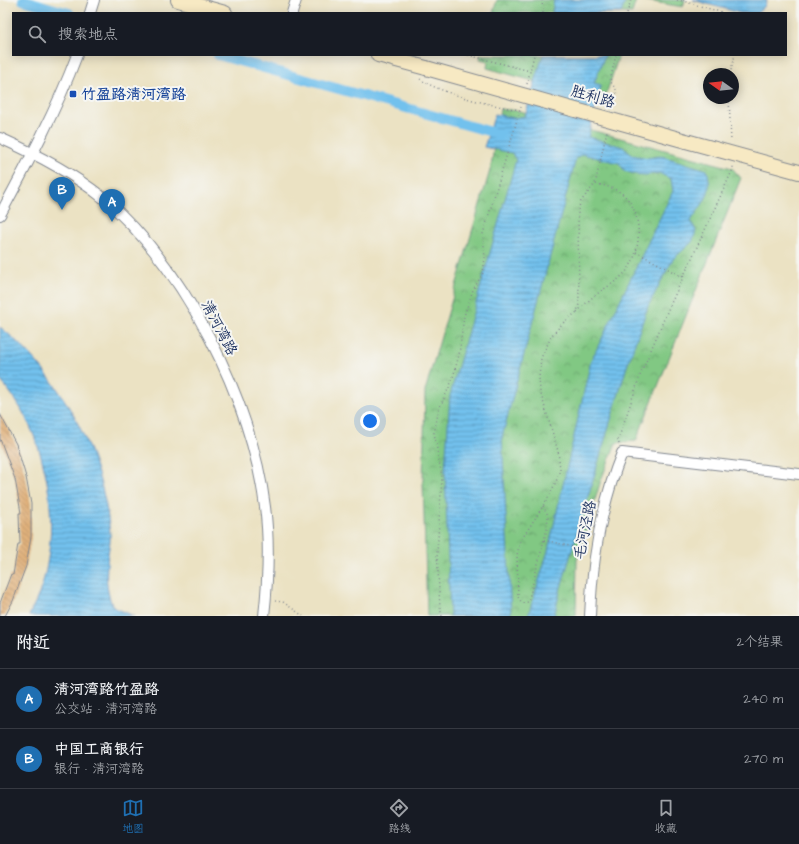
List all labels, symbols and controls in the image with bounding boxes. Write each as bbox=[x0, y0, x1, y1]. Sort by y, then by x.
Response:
search box bbox=[12, 12, 787, 56]
icon: search bbox=[26, 23, 48, 45]
text: 搜索地点 bbox=[58, 24, 118, 45]
north arrow bbox=[703, 68, 739, 104]
street label: 胜利路 bbox=[568, 81, 618, 113]
place label: 竹盈路清河湾路 bbox=[81, 84, 186, 105]
marker: 竹盈路清河湾路 bbox=[68, 89, 78, 99]
pin: B bbox=[49, 177, 75, 210]
pin: A bbox=[99, 189, 125, 222]
street label: 清河湾路 bbox=[196, 297, 242, 359]
your location bbox=[360, 411, 380, 431]
street label: 毛河泾路 bbox=[568, 498, 602, 562]
text: 附近 bbox=[16, 631, 50, 655]
text: 2个结果 bbox=[737, 633, 783, 651]
text: 清河湾路竹盈路 bbox=[54, 679, 159, 700]
text: A bbox=[25, 690, 33, 708]
text: 240 m bbox=[743, 690, 783, 708]
text: 公交站 · 清河湾路 bbox=[54, 700, 157, 718]
text: 中国工商银行 bbox=[54, 739, 144, 760]
text: B bbox=[24, 750, 34, 768]
text: 270 m bbox=[744, 750, 783, 768]
text: 银行 · 清河湾路 bbox=[54, 760, 144, 778]
tab: 地图 bbox=[122, 797, 144, 836]
tab: 路线 bbox=[388, 797, 410, 836]
tab: 收藏 bbox=[655, 797, 677, 836]

